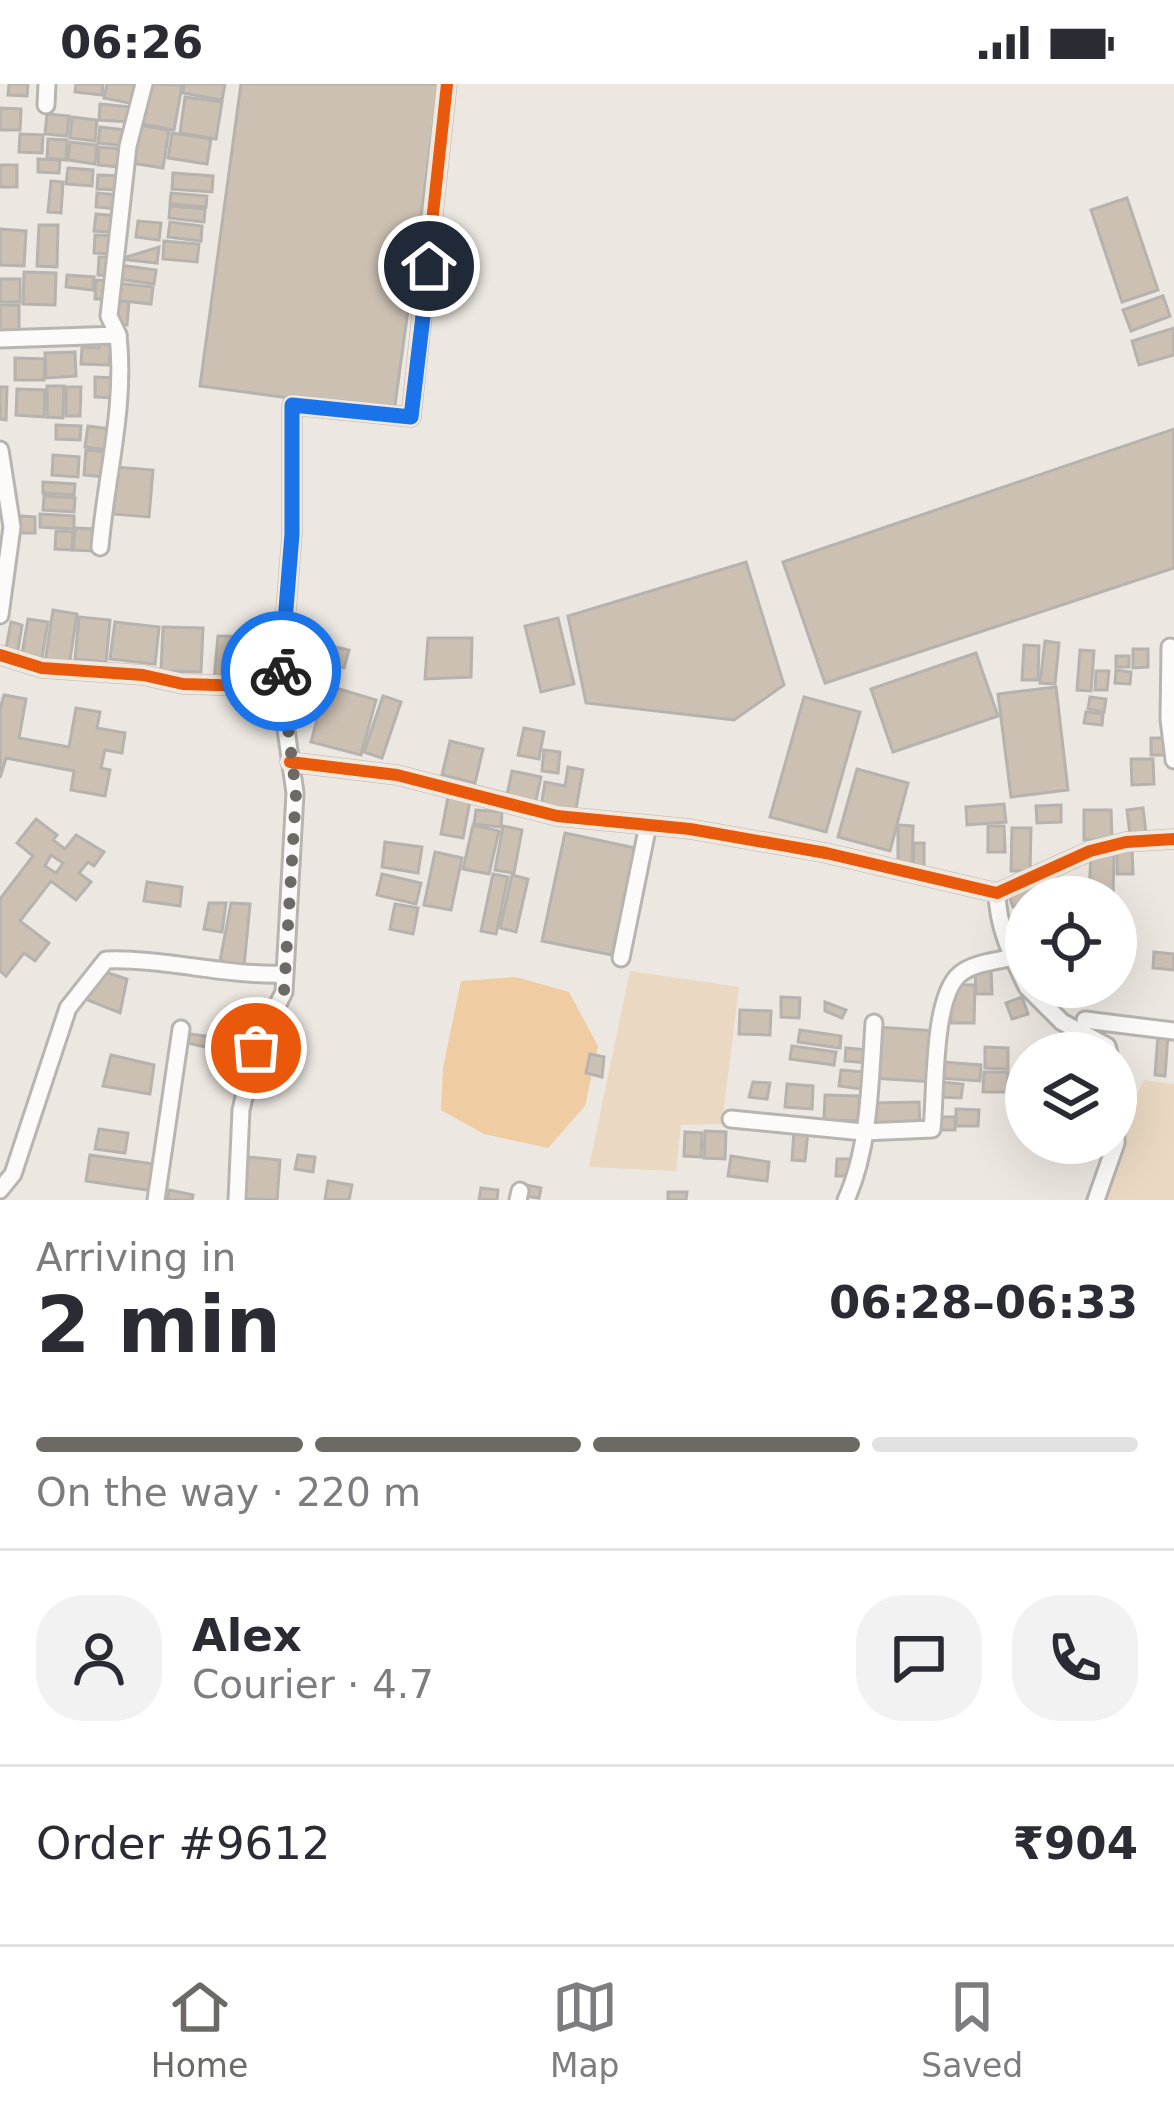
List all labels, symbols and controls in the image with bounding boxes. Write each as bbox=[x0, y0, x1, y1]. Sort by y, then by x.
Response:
text: 06:26 bbox=[60, 16, 203, 69]
pin bbox=[378, 215, 480, 317]
icon: home bbox=[396, 233, 462, 299]
courier bbox=[221, 611, 341, 731]
icon: bike bbox=[248, 638, 314, 704]
map controls bbox=[1005, 876, 1137, 1164]
button: locate bbox=[1005, 876, 1137, 1008]
pin bbox=[205, 997, 307, 1099]
icon: bag bbox=[223, 1015, 289, 1081]
button: layers bbox=[1005, 1032, 1137, 1164]
text: Arriving in bbox=[36, 1235, 236, 1280]
text: 06:28–06:33 bbox=[829, 1276, 1138, 1329]
text: 2 min bbox=[36, 1280, 281, 1370]
text: On the way · 220 m bbox=[36, 1470, 421, 1515]
button: person bbox=[36, 1595, 162, 1721]
button: chat bbox=[856, 1595, 982, 1721]
button: phone bbox=[1012, 1595, 1138, 1721]
text: Alex bbox=[192, 1609, 302, 1662]
text: Courier · 4.7 bbox=[192, 1662, 434, 1707]
text: Order #9612 bbox=[36, 1817, 330, 1870]
text: ₹904 bbox=[1013, 1817, 1138, 1870]
tab: Home bbox=[151, 1974, 248, 2085]
tab: Map bbox=[550, 1974, 620, 2085]
tab: Saved bbox=[921, 1974, 1023, 2085]

